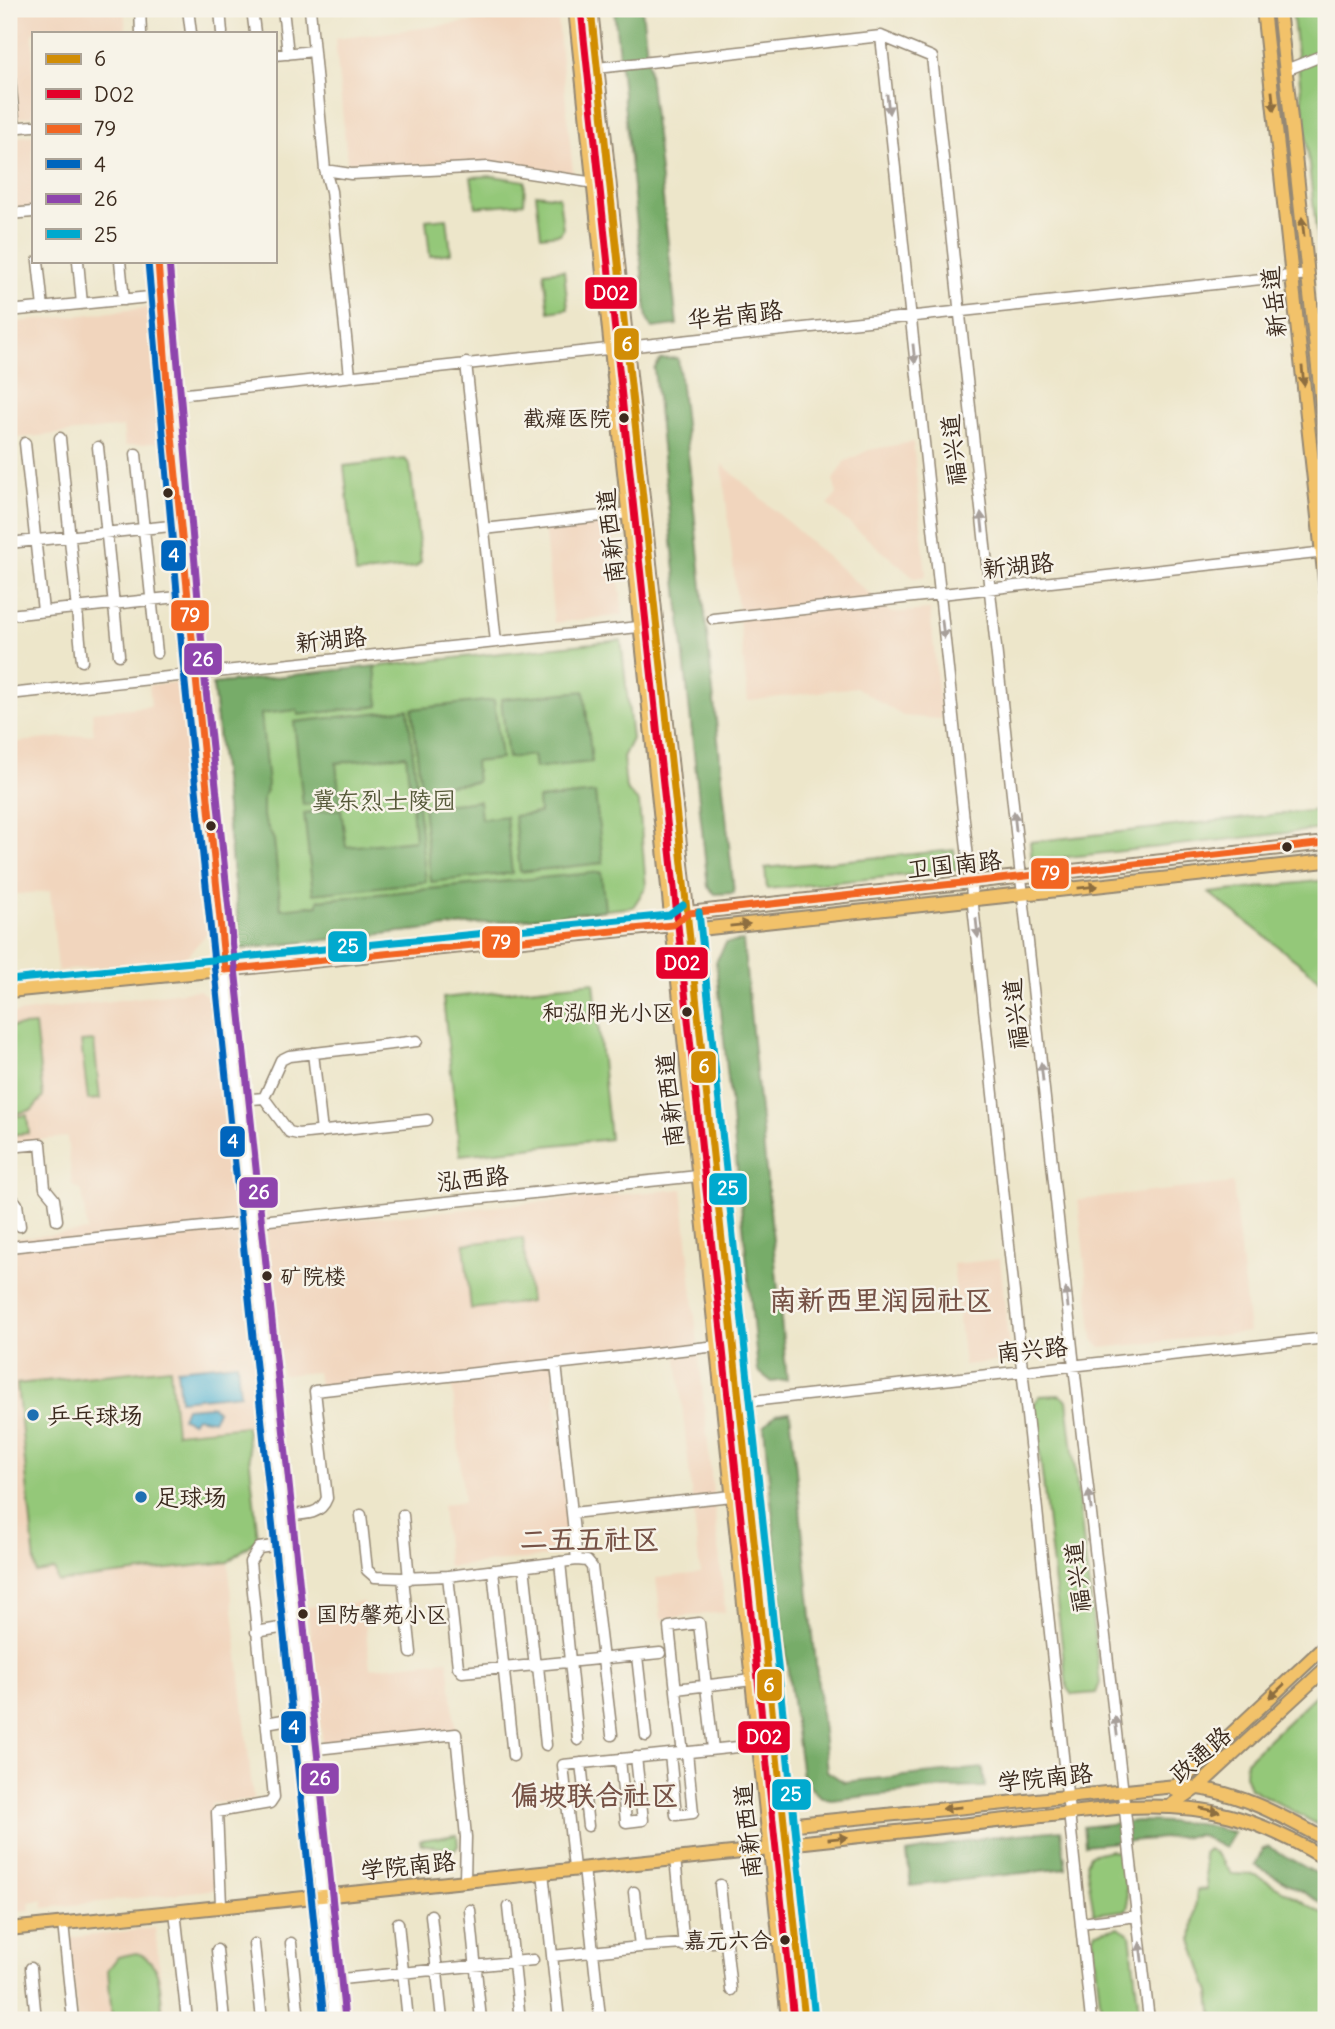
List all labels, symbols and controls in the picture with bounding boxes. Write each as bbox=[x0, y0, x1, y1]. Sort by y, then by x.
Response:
legend bbox=[32, 32, 276, 262]
text: 6 bbox=[94, 45, 106, 72]
text: D02 bbox=[94, 81, 134, 108]
one-way arrow bbox=[1268, 90, 1279, 112]
one-way arrow bbox=[883, 93, 894, 115]
text: 79 bbox=[94, 115, 116, 142]
text: 4 bbox=[94, 151, 106, 178]
text: 26 bbox=[94, 185, 118, 212]
one-way arrow bbox=[1297, 216, 1308, 238]
text: 25 bbox=[94, 221, 118, 248]
street label: 新岳道 bbox=[1254, 265, 1292, 339]
line badge: D02 bbox=[584, 276, 638, 310]
text: D02 bbox=[593, 281, 629, 305]
street label: 华岩南路 bbox=[686, 294, 784, 334]
line badge: 6 bbox=[613, 327, 640, 361]
text: 6 bbox=[622, 332, 633, 356]
one-way arrow bbox=[909, 343, 920, 365]
one-way arrow bbox=[1297, 365, 1308, 387]
place label: 截瘫医院 bbox=[523, 404, 611, 432]
marker: 截瘫医院 bbox=[617, 411, 631, 425]
street label: 福兴道 bbox=[934, 413, 972, 487]
unlabelled marker bbox=[161, 486, 175, 500]
street label: 南新西道 bbox=[590, 487, 630, 585]
one-way arrow bbox=[977, 511, 988, 533]
line badge: 4 bbox=[160, 539, 187, 572]
text: 4 bbox=[169, 543, 180, 567]
street label: 新湖路 bbox=[981, 546, 1055, 584]
line badge: 79 bbox=[170, 599, 210, 632]
text: 79 bbox=[180, 603, 200, 627]
one-way arrow bbox=[938, 618, 949, 640]
street label: 新湖路 bbox=[294, 620, 368, 658]
line badge: 26 bbox=[183, 642, 223, 676]
text: 26 bbox=[192, 647, 214, 671]
park label: 冀东烈士陵园 bbox=[312, 785, 456, 815]
one-way arrow bbox=[1009, 810, 1020, 832]
unlabelled marker bbox=[204, 819, 218, 833]
unlabelled marker bbox=[1280, 840, 1294, 854]
street label: 卫国南路 bbox=[905, 844, 1003, 884]
line badge: 79 bbox=[1030, 857, 1070, 890]
text: 79 bbox=[1040, 861, 1060, 885]
one-way arrow bbox=[1077, 882, 1099, 893]
one-way arrow bbox=[972, 917, 983, 939]
one-way arrow bbox=[729, 919, 751, 930]
line badge: 79 bbox=[481, 925, 521, 959]
line badge: 25 bbox=[327, 930, 368, 963]
text: 79 bbox=[491, 930, 511, 954]
text: 25 bbox=[337, 934, 359, 958]
line badge: D02 bbox=[655, 946, 709, 980]
text: D02 bbox=[664, 951, 700, 975]
street label: 福兴道 bbox=[996, 977, 1034, 1051]
place label: 和泓阳光小区 bbox=[542, 998, 674, 1026]
marker: 和泓阳光小区 bbox=[680, 1005, 694, 1019]
line badge: 6 bbox=[690, 1050, 717, 1084]
street label: 南新西道 bbox=[649, 1051, 689, 1149]
text: 6 bbox=[699, 1054, 710, 1078]
one-way arrow bbox=[1037, 1061, 1048, 1083]
line badge: 4 bbox=[219, 1125, 246, 1158]
text: 4 bbox=[228, 1129, 239, 1153]
street label: 泓西路 bbox=[436, 1159, 510, 1197]
line badge: 25 bbox=[708, 1172, 748, 1206]
line badge: 26 bbox=[238, 1176, 279, 1209]
text: 25 bbox=[717, 1176, 739, 1200]
text: 26 bbox=[248, 1180, 270, 1204]
place label: 矿院楼 bbox=[280, 1262, 346, 1290]
marker: 矿院楼 bbox=[260, 1269, 274, 1283]
district label: 南新西里润园社区 bbox=[769, 1282, 993, 1318]
one-way arrow bbox=[1061, 1287, 1072, 1309]
street label: 南兴路 bbox=[995, 1330, 1069, 1368]
place label: 乒乓球场 bbox=[47, 1400, 143, 1430]
marker: 乒乓球场 bbox=[25, 1407, 41, 1423]
place label: 足球场 bbox=[155, 1482, 227, 1512]
marker: 足球场 bbox=[133, 1489, 149, 1505]
one-way arrow bbox=[1084, 1489, 1095, 1511]
district label: 二五五社区 bbox=[520, 1521, 660, 1557]
street label: 福兴道 bbox=[1058, 1539, 1096, 1615]
place label: 国防馨苑小区 bbox=[316, 1600, 448, 1628]
marker: 国防馨苑小区 bbox=[296, 1607, 310, 1621]
line badge: 6 bbox=[756, 1668, 783, 1702]
text: 6 bbox=[764, 1673, 775, 1697]
one-way arrow bbox=[1268, 1683, 1285, 1700]
line badge: 4 bbox=[280, 1710, 307, 1744]
text: 4 bbox=[289, 1715, 300, 1739]
one-way arrow bbox=[1110, 1715, 1121, 1737]
street label: 政通路 bbox=[1163, 1719, 1237, 1789]
line badge: D02 bbox=[737, 1720, 791, 1754]
text: D02 bbox=[746, 1725, 782, 1749]
street label: 学院南路 bbox=[996, 1757, 1094, 1797]
line badge: 26 bbox=[300, 1762, 340, 1795]
text: 26 bbox=[309, 1766, 331, 1790]
district label: 偏坡联合社区 bbox=[511, 1777, 679, 1813]
line badge: 25 bbox=[771, 1778, 812, 1811]
street label: 南新西道 bbox=[727, 1782, 767, 1880]
text: 25 bbox=[780, 1782, 802, 1806]
one-way arrow bbox=[941, 1803, 963, 1814]
one-way arrow bbox=[1199, 1805, 1221, 1816]
one-way arrow bbox=[827, 1833, 849, 1844]
street label: 学院南路 bbox=[359, 1845, 457, 1885]
place label: 嘉元六合 bbox=[684, 1926, 772, 1954]
marker: 嘉元六合 bbox=[778, 1933, 792, 1947]
one-way arrow bbox=[1136, 1941, 1147, 1963]

